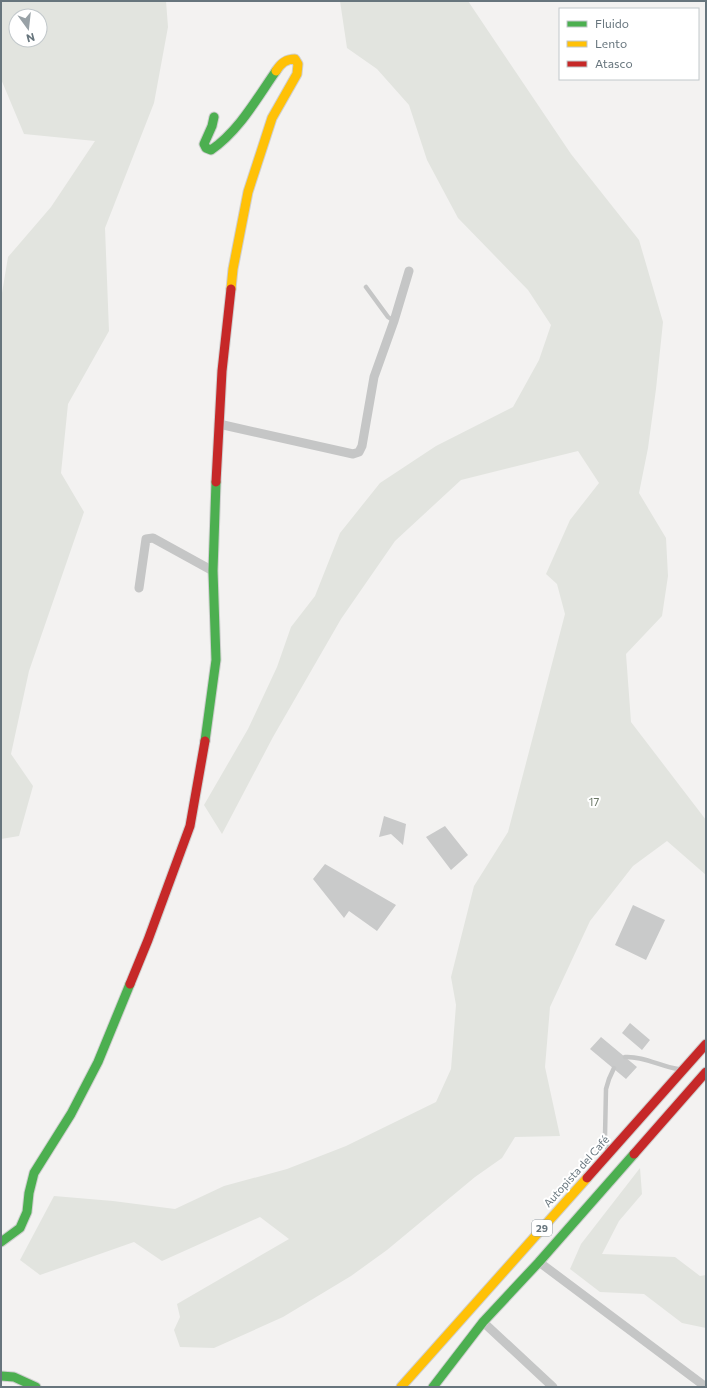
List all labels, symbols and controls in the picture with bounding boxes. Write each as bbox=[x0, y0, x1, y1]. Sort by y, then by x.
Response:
north arrow bbox=[8, 8, 48, 48]
legend bbox=[559, 8, 699, 80]
text: Fluido bbox=[595, 16, 629, 30]
text: N bbox=[25, 31, 36, 45]
text: Lento bbox=[595, 36, 627, 50]
text: Atasco bbox=[595, 56, 633, 70]
park label: 17 bbox=[589, 795, 599, 808]
street label: Autopista del Café bbox=[541, 1132, 612, 1209]
road number: 29 bbox=[532, 1220, 552, 1236]

